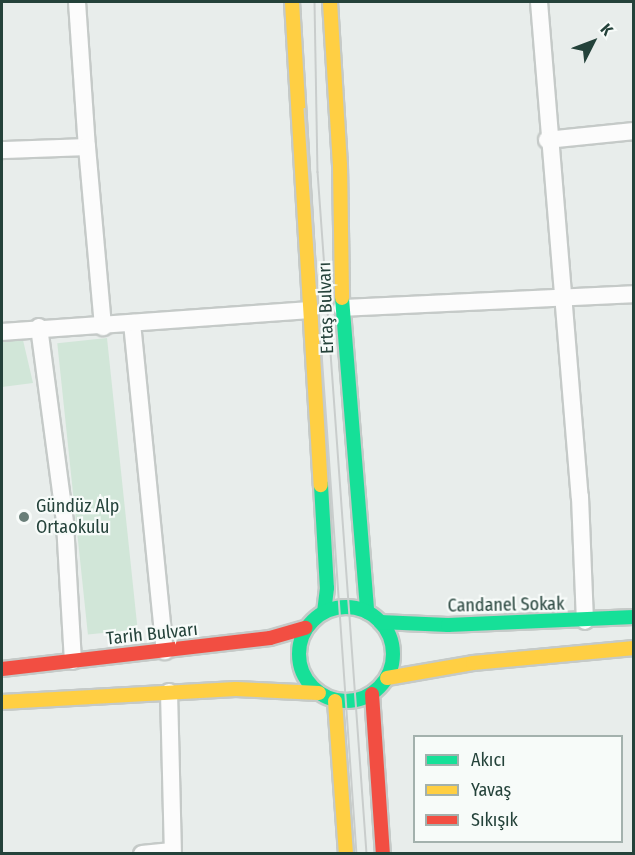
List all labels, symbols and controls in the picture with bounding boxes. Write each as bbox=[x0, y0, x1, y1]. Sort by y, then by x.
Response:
north arrow bbox=[563, 12, 623, 72]
text: K bbox=[597, 20, 617, 39]
street label: Ertaş Bulvarı bbox=[314, 262, 338, 354]
place label: Gündüz Alp Ortaokulu bbox=[36, 496, 119, 538]
marker: Gündüz Alp Ortaokulu bbox=[17, 510, 31, 524]
street label: Candanel Sokak bbox=[447, 593, 565, 617]
street label: Tarih Bulvarı bbox=[105, 618, 199, 650]
legend bbox=[413, 735, 623, 843]
text: Akıcı bbox=[471, 749, 506, 771]
text: Yavaş bbox=[471, 779, 511, 801]
text: Sıkışık bbox=[471, 809, 518, 831]

